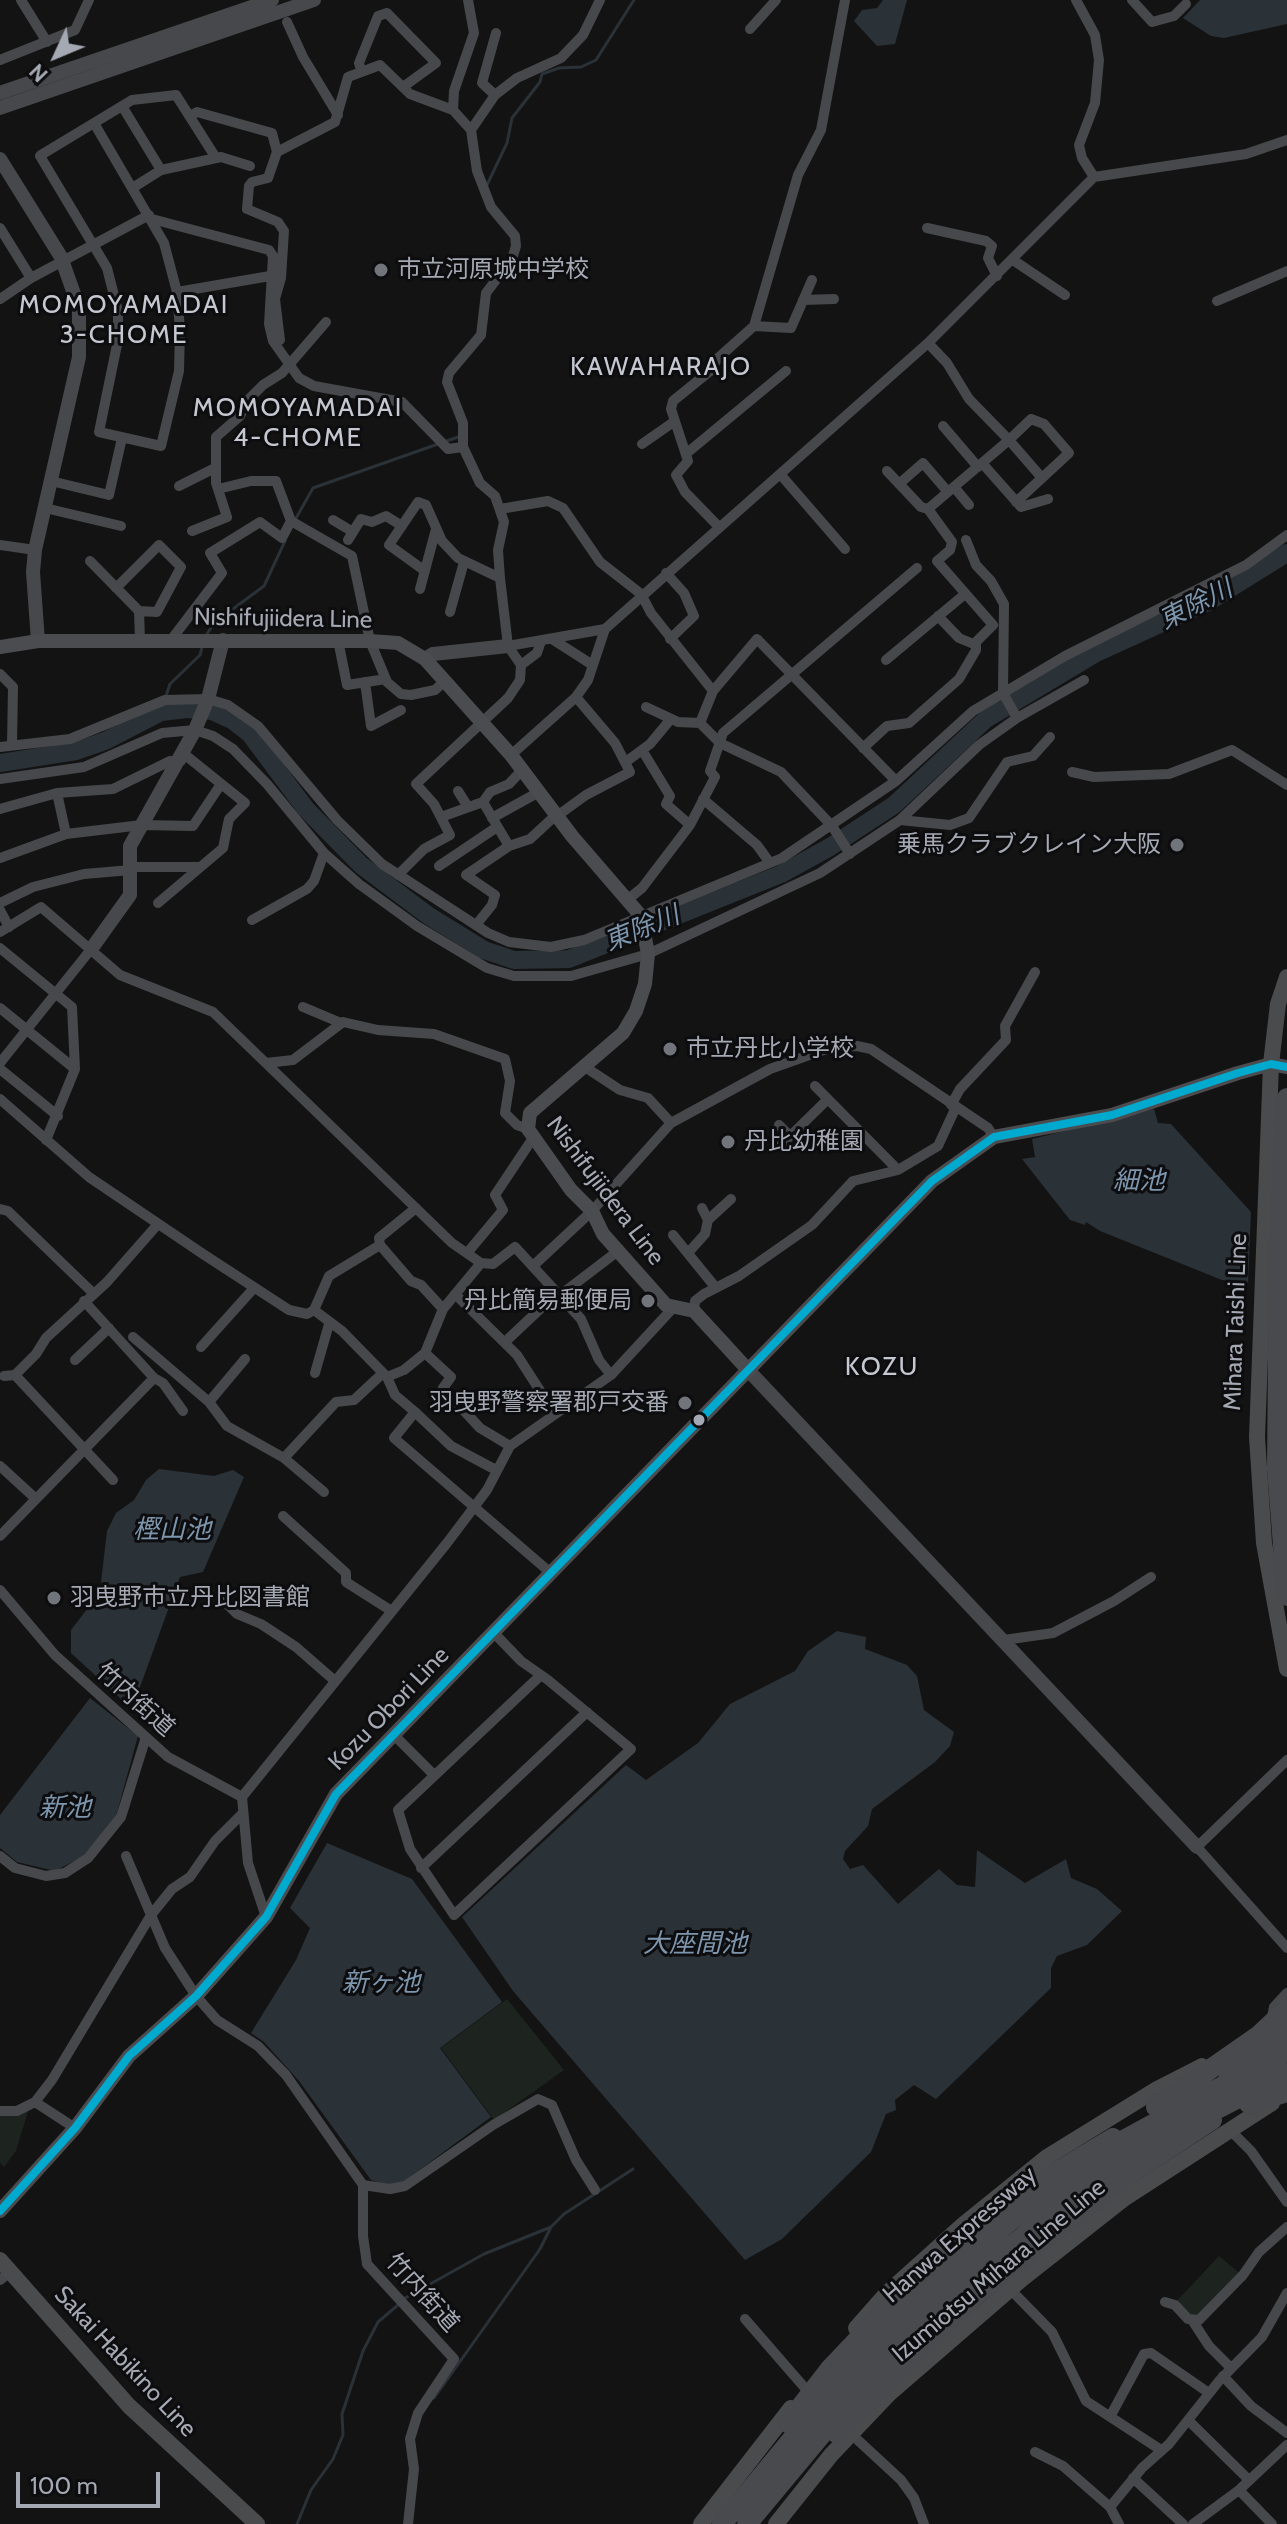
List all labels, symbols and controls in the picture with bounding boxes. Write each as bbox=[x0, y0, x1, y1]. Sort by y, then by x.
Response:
north arrow bbox=[16, 16, 96, 96]
text: N bbox=[23, 58, 53, 88]
place label: 市立河原城中学校 bbox=[397, 256, 589, 284]
marker: 市立河原城中学校 bbox=[372, 261, 390, 279]
district label: MOMOYAMADAI 3-CHOME bbox=[19, 289, 229, 350]
district label: KAWAHARAJO bbox=[570, 351, 752, 383]
district label: MOMOYAMADAI 4-CHOME bbox=[193, 392, 403, 454]
water label: 東除川 bbox=[1154, 573, 1238, 637]
street label: Nishifujiidera Line bbox=[194, 603, 372, 635]
place label: 乗馬クラブクレイン大阪 bbox=[897, 831, 1161, 859]
marker: 乗馬クラブクレイン大阪 bbox=[1168, 836, 1186, 854]
water label: 東除川 bbox=[600, 900, 684, 958]
place label: 市立丹比小学校 bbox=[686, 1035, 854, 1063]
marker: 市立丹比小学校 bbox=[661, 1040, 679, 1058]
street label: Nishifujiidera Line bbox=[540, 1111, 670, 1271]
place label: 丹比幼稚園 bbox=[744, 1128, 864, 1156]
marker: 丹比幼稚園 bbox=[719, 1133, 737, 1151]
water label: 細池 bbox=[1113, 1165, 1165, 1197]
street label: Mihara Taishi Line bbox=[1219, 1233, 1253, 1411]
place label: 丹比簡易郵便局 bbox=[464, 1287, 632, 1315]
marker: 丹比簡易郵便局 bbox=[639, 1292, 657, 1310]
district label: KOZU bbox=[845, 1351, 919, 1383]
place label: 羽曳野警察署郡戸交番 bbox=[429, 1389, 669, 1417]
marker: 羽曳野警察署郡戸交番 bbox=[676, 1394, 694, 1412]
unlabelled marker bbox=[691, 1412, 707, 1428]
water label: 樫山池 bbox=[133, 1514, 211, 1546]
place label: 羽曳野市立丹比図書館 bbox=[70, 1584, 310, 1612]
marker: 羽曳野市立丹比図書館 bbox=[45, 1589, 63, 1607]
street label: Kozu Obori Line bbox=[323, 1641, 455, 1777]
street label: 竹内街道 bbox=[90, 1657, 180, 1743]
water label: 新池 bbox=[39, 1792, 91, 1824]
water label: 大座間池 bbox=[643, 1928, 747, 1960]
water label: 新ヶ池 bbox=[342, 1967, 420, 1999]
street label: Hanwa Expressway bbox=[877, 2161, 1043, 2309]
street label: Izumiotsu Mihara Line Line bbox=[887, 2173, 1111, 2369]
street label: 竹内街道 bbox=[379, 2248, 465, 2338]
street label: Sakai Habikino Line bbox=[48, 2281, 202, 2443]
scale bar bbox=[20, 2456, 164, 2506]
text: 100 m bbox=[30, 2471, 98, 2500]

